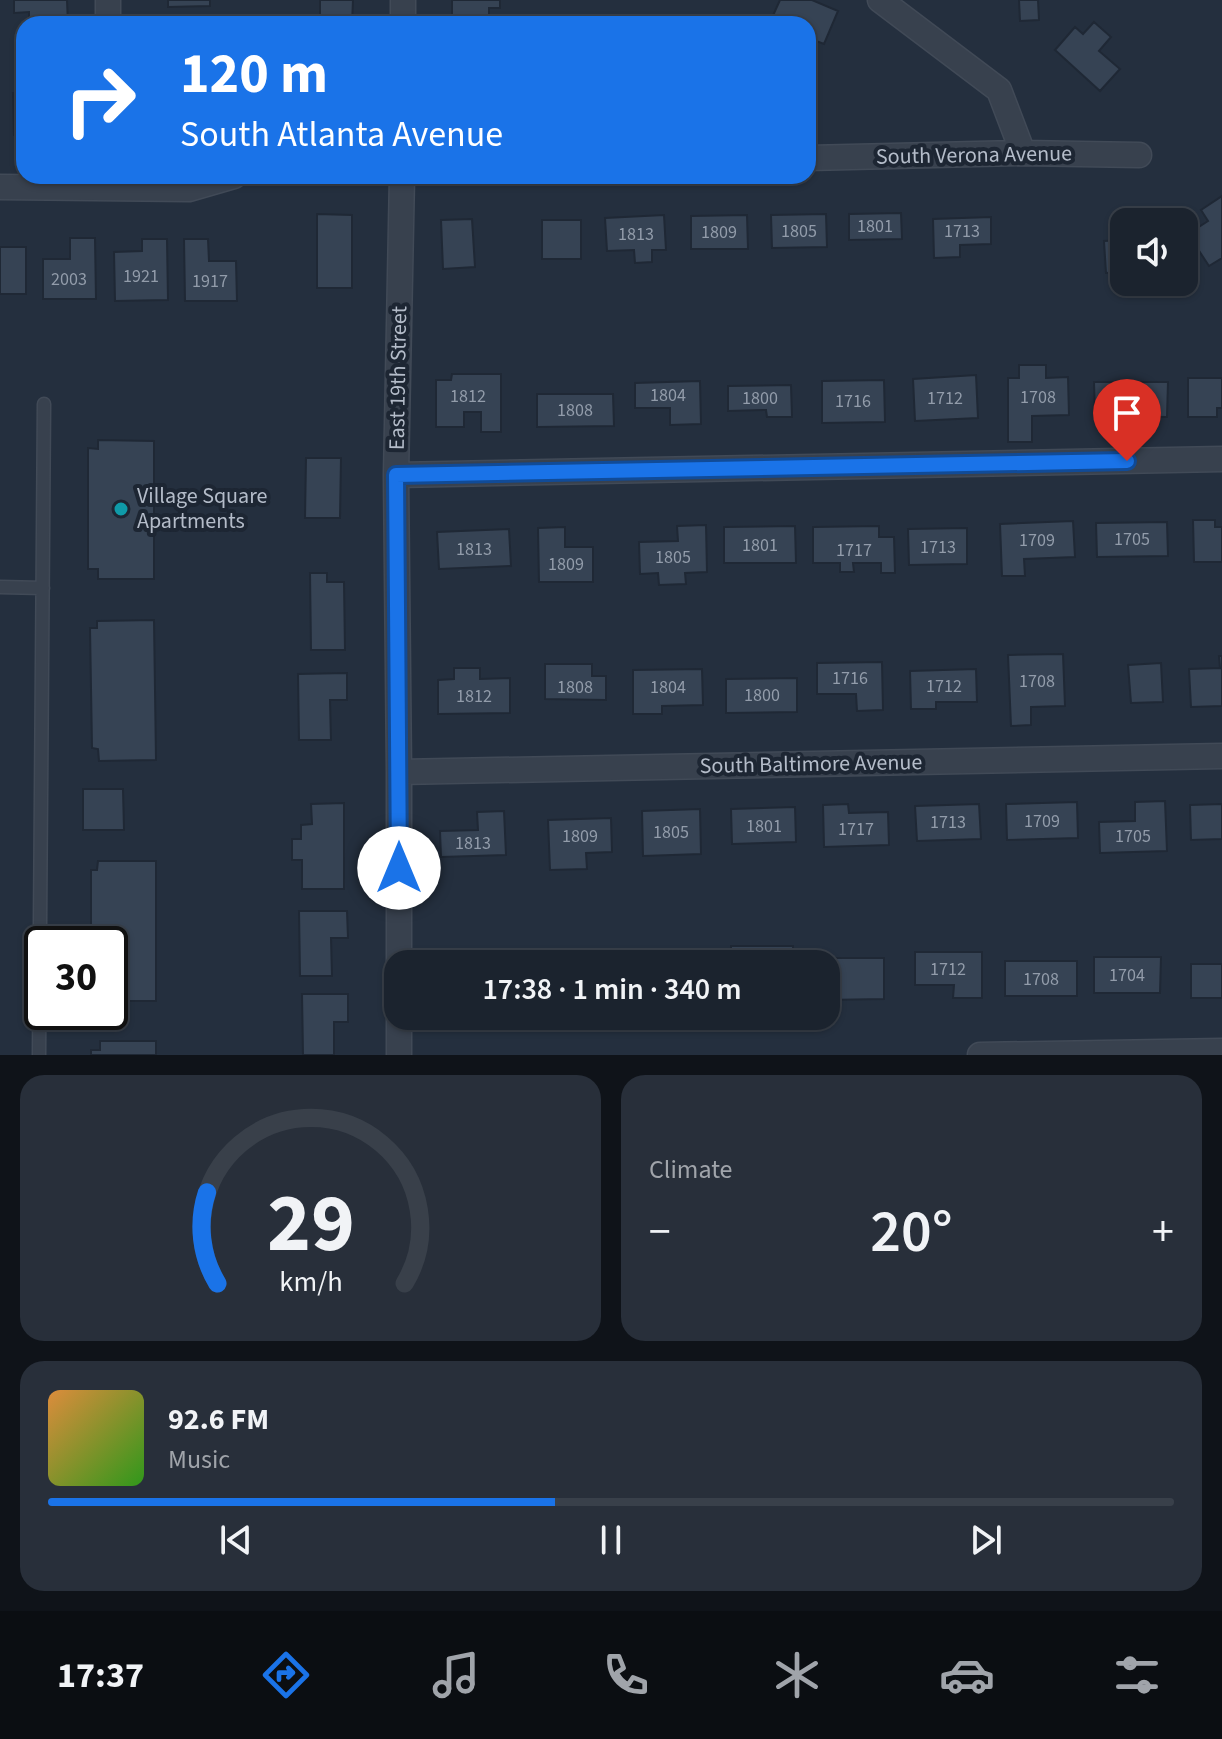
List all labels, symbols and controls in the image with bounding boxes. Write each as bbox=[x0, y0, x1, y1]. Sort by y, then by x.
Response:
text: 120 m bbox=[180, 35, 328, 114]
icon: right bbox=[48, 48, 152, 152]
text: South Atlanta Avenue bbox=[180, 109, 503, 160]
street label: South Verona Avenue bbox=[876, 137, 1072, 173]
map controls bbox=[1110, 208, 1198, 296]
button: sound bbox=[1110, 208, 1198, 296]
house number: 1801 bbox=[857, 214, 893, 239]
house number: 1805 bbox=[781, 219, 817, 244]
house number: 1713 bbox=[944, 219, 980, 244]
house number: 1809 bbox=[701, 220, 737, 245]
house number: 1813 bbox=[618, 222, 654, 247]
house number: 1921 bbox=[123, 264, 159, 289]
house number: 2003 bbox=[51, 267, 87, 292]
house number: 1917 bbox=[192, 269, 228, 294]
street label: East 19th Street bbox=[381, 305, 415, 450]
pin bbox=[1093, 379, 1161, 461]
house number: 1804 bbox=[650, 383, 686, 408]
house number: 1812 bbox=[450, 384, 486, 409]
house number: 1708 bbox=[1020, 385, 1056, 410]
house number: 1800 bbox=[742, 386, 778, 411]
house number: 1712 bbox=[927, 386, 963, 411]
house number: 1716 bbox=[835, 389, 871, 414]
icon: arrive bbox=[1105, 391, 1149, 435]
house number: 1808 bbox=[557, 398, 593, 423]
place label: Village Square Apartments bbox=[137, 480, 268, 537]
marker: Village Square Apartments bbox=[112, 500, 130, 518]
house number: 1705 bbox=[1114, 527, 1150, 552]
house number: 1709 bbox=[1019, 528, 1055, 553]
house number: 1801 bbox=[742, 533, 778, 558]
house number: 1713 bbox=[920, 535, 956, 560]
house number: 1813 bbox=[456, 537, 492, 562]
house number: 1717 bbox=[836, 538, 872, 563]
house number: 1805 bbox=[655, 545, 691, 570]
house number: 1809 bbox=[548, 552, 584, 577]
house number: 1716 bbox=[832, 666, 868, 691]
house number: 1708 bbox=[1019, 669, 1055, 694]
house number: 1712 bbox=[926, 674, 962, 699]
house number: 1808 bbox=[557, 675, 593, 700]
house number: 1804 bbox=[650, 675, 686, 700]
house number: 1800 bbox=[744, 683, 780, 708]
house number: 1812 bbox=[456, 684, 492, 709]
street label: South Baltimore Avenue bbox=[699, 746, 923, 782]
house number: 1709 bbox=[1024, 809, 1060, 834]
house number: 1713 bbox=[930, 810, 966, 835]
house number: 1801 bbox=[746, 814, 782, 839]
house number: 1717 bbox=[838, 817, 874, 842]
house number: 1805 bbox=[653, 820, 689, 845]
house number: 1809 bbox=[562, 824, 598, 849]
house number: 1705 bbox=[1115, 824, 1151, 849]
position arrow bbox=[357, 826, 441, 910]
house number: 1813 bbox=[455, 831, 491, 856]
speed limit sign: 30 bbox=[24, 926, 128, 1030]
house number: 1712 bbox=[930, 957, 966, 982]
house number: 1704 bbox=[1109, 963, 1145, 988]
house number: 1708 bbox=[1023, 967, 1059, 992]
text: 17:38 · 1 min · 340 m bbox=[482, 968, 742, 1011]
text: Climate bbox=[649, 1151, 733, 1188]
text: 29 bbox=[267, 1165, 354, 1283]
text: 20° bbox=[870, 1190, 953, 1275]
text: − bbox=[649, 1201, 671, 1264]
text: + bbox=[1152, 1201, 1174, 1264]
text: km/h bbox=[279, 1262, 342, 1302]
text: 92.6 FM bbox=[168, 1398, 269, 1441]
text: Music bbox=[168, 1441, 230, 1478]
icon: previous bbox=[214, 1518, 258, 1562]
icon: pause bbox=[589, 1518, 633, 1562]
icon: next bbox=[964, 1518, 1008, 1562]
icon: directions bbox=[258, 1647, 314, 1703]
icon: music bbox=[428, 1647, 484, 1703]
icon: phone bbox=[598, 1647, 654, 1703]
icon: climate bbox=[769, 1647, 825, 1703]
icon: car bbox=[939, 1647, 995, 1703]
icon: filters bbox=[1109, 1647, 1165, 1703]
text: 17:37 bbox=[57, 1650, 144, 1701]

